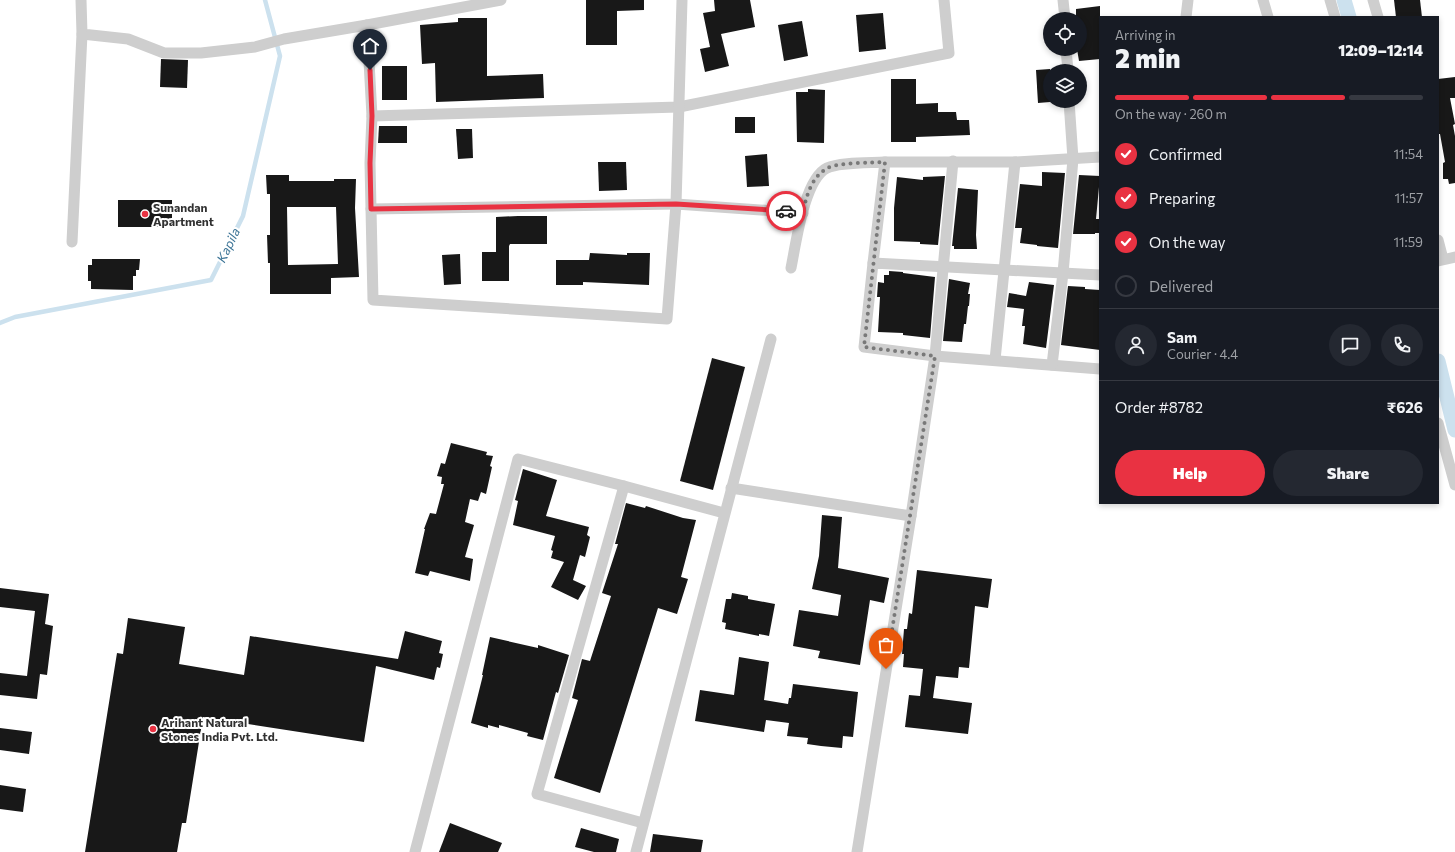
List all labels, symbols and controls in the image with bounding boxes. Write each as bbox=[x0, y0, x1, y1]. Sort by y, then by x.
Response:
map controls bbox=[1043, 12, 1087, 108]
button: locate bbox=[1043, 12, 1087, 56]
text: Arriving in bbox=[1115, 27, 1175, 43]
pin bbox=[353, 29, 387, 70]
icon: home bbox=[359, 35, 381, 57]
text: 12:09–12:14 bbox=[1338, 41, 1423, 59]
text: 2 min bbox=[1115, 42, 1180, 73]
button: layers bbox=[1043, 64, 1087, 108]
text: On the way · 260 m bbox=[1115, 106, 1227, 122]
icon: check bbox=[1115, 143, 1137, 165]
text: Confirmed bbox=[1149, 145, 1222, 163]
text: 11:54 bbox=[1394, 146, 1423, 162]
icon: check bbox=[1115, 187, 1137, 209]
text: Preparing bbox=[1149, 189, 1215, 207]
text: 11:57 bbox=[1394, 190, 1423, 206]
courier bbox=[766, 191, 806, 231]
place label: Sunandan Apartment bbox=[153, 200, 214, 228]
icon: car bbox=[775, 200, 797, 222]
marker: Sunandan Apartment bbox=[140, 209, 150, 219]
water label: Kapila bbox=[213, 225, 243, 265]
icon: check bbox=[1115, 231, 1137, 253]
text: On the way bbox=[1149, 233, 1226, 251]
text: 11:59 bbox=[1393, 234, 1423, 250]
text: Delivered bbox=[1149, 277, 1213, 295]
button: person bbox=[1115, 324, 1157, 366]
button: chat bbox=[1329, 324, 1371, 366]
button: phone bbox=[1381, 324, 1423, 366]
text: Sam bbox=[1167, 328, 1197, 346]
text: Courier · 4.4 bbox=[1167, 346, 1238, 362]
text: Order #8782 bbox=[1115, 398, 1203, 416]
text: ₹626 bbox=[1387, 398, 1423, 416]
button: Help bbox=[1115, 450, 1265, 496]
button: Share bbox=[1273, 450, 1423, 496]
pin bbox=[869, 628, 903, 669]
icon: bag bbox=[875, 634, 897, 656]
place label: Arihant Natural Stones India Pvt. Ltd. bbox=[161, 715, 278, 743]
marker: Arihant Natural Stones India Pvt. Ltd. bbox=[148, 724, 158, 734]

